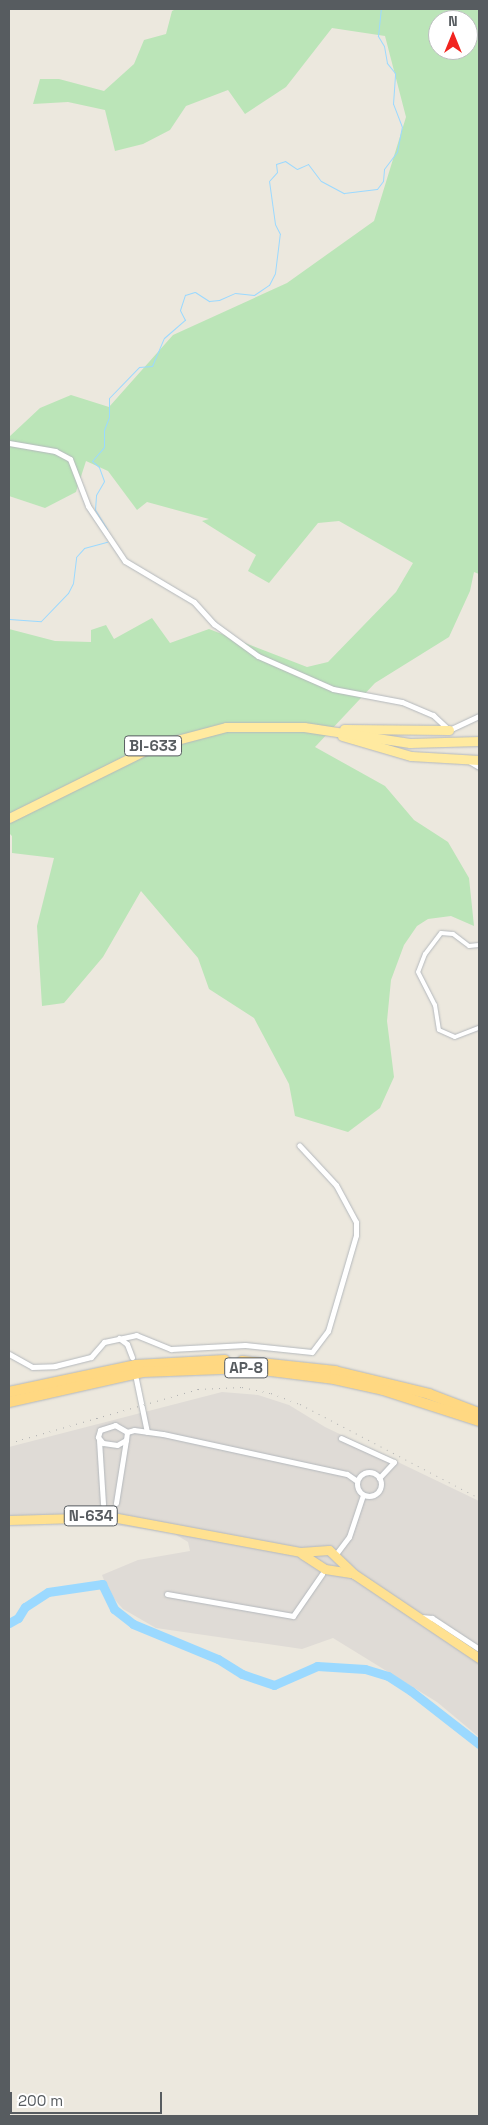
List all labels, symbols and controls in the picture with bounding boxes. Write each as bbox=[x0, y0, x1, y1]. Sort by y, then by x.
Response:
north arrow bbox=[428, 10, 478, 60]
text: N bbox=[448, 12, 458, 30]
road number: BI-633 bbox=[123, 734, 183, 758]
road number: AP-8 bbox=[224, 1356, 268, 1380]
road number: N-634 bbox=[64, 1504, 118, 1528]
scale bar bbox=[12, 2082, 165, 2114]
text: 200 m bbox=[18, 2091, 63, 2110]

